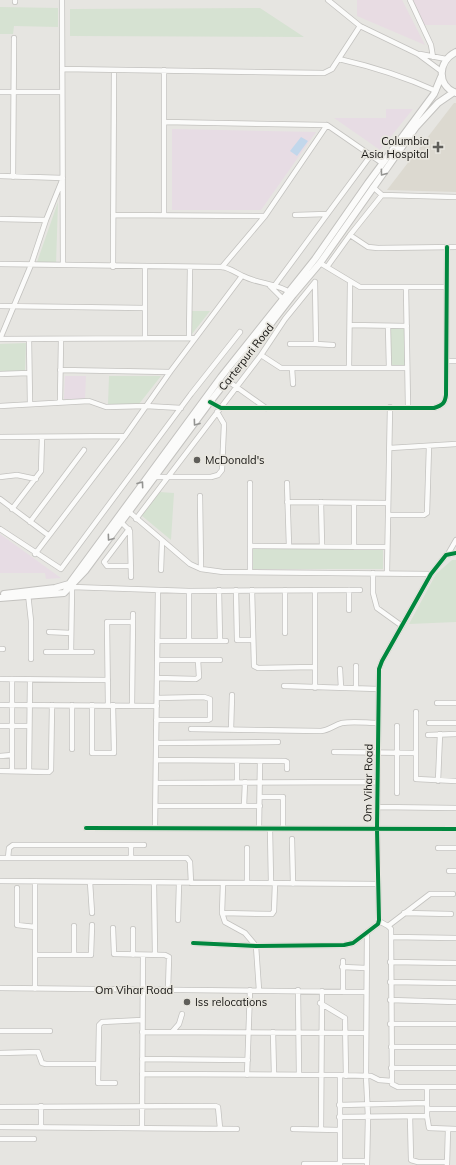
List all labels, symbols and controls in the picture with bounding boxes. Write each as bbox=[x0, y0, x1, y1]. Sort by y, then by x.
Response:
place label: Columbia Asia Hospital bbox=[361, 134, 429, 161]
marker: Columbia Asia Hospital bbox=[432, 141, 444, 153]
one-way arrow bbox=[381, 169, 388, 176]
street label: Carterpuri Road bbox=[215, 321, 277, 393]
one-way arrow bbox=[194, 418, 201, 425]
place label: McDonald's bbox=[205, 453, 265, 467]
marker: McDonald's bbox=[192, 455, 202, 465]
one-way arrow bbox=[137, 482, 144, 489]
one-way arrow bbox=[107, 534, 115, 541]
street label: Om Vihar Road bbox=[360, 744, 376, 822]
street label: Om Vihar Road bbox=[95, 983, 173, 997]
place label: Iss relocations bbox=[195, 995, 267, 1009]
marker: Iss relocations bbox=[182, 997, 192, 1007]

